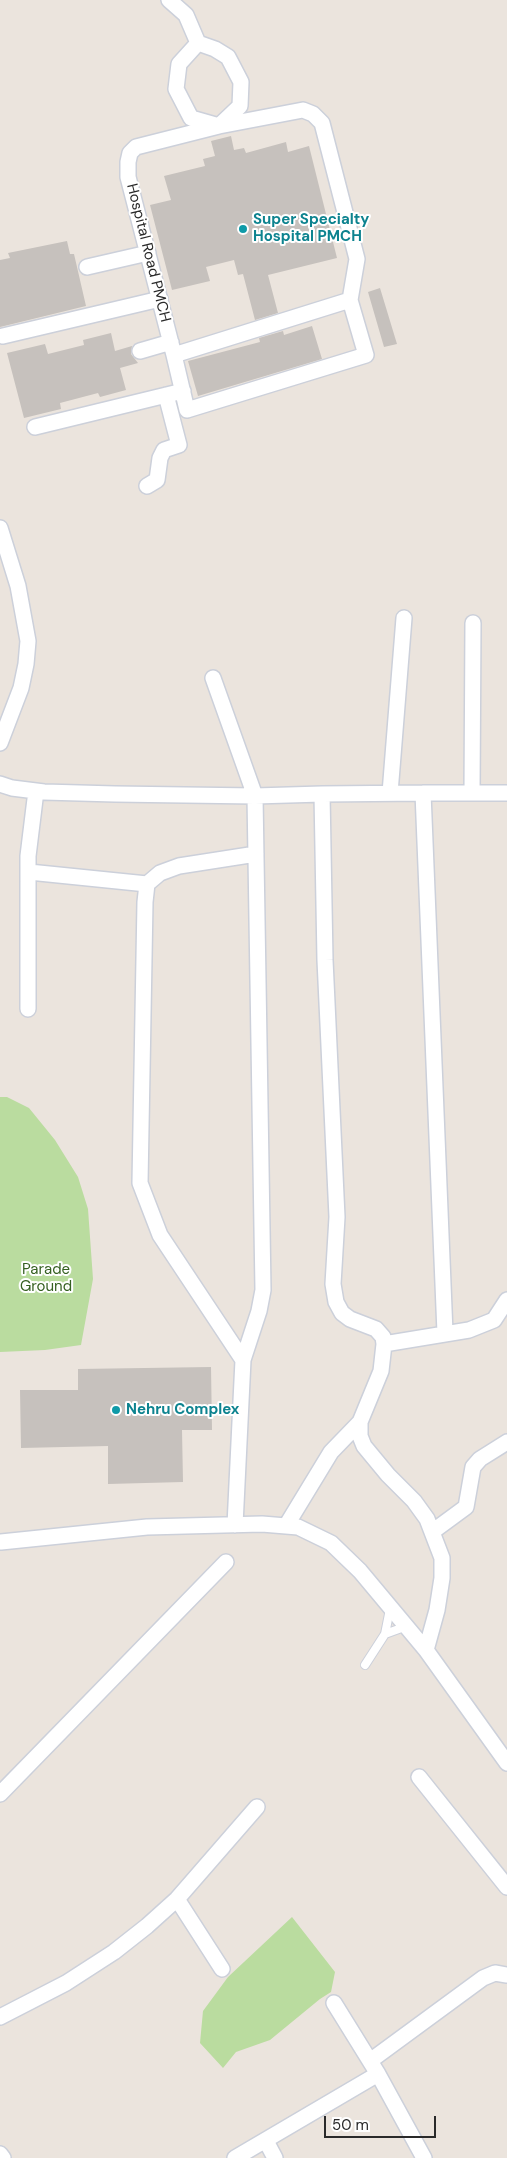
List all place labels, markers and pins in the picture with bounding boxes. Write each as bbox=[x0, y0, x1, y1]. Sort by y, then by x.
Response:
place label: Super Specialty Hospital PMCH bbox=[253, 211, 369, 246]
marker: Super Specialty Hospital PMCH bbox=[237, 223, 249, 235]
place label: Nehru Complex bbox=[126, 1401, 239, 1419]
marker: Nehru Complex bbox=[110, 1404, 122, 1416]

